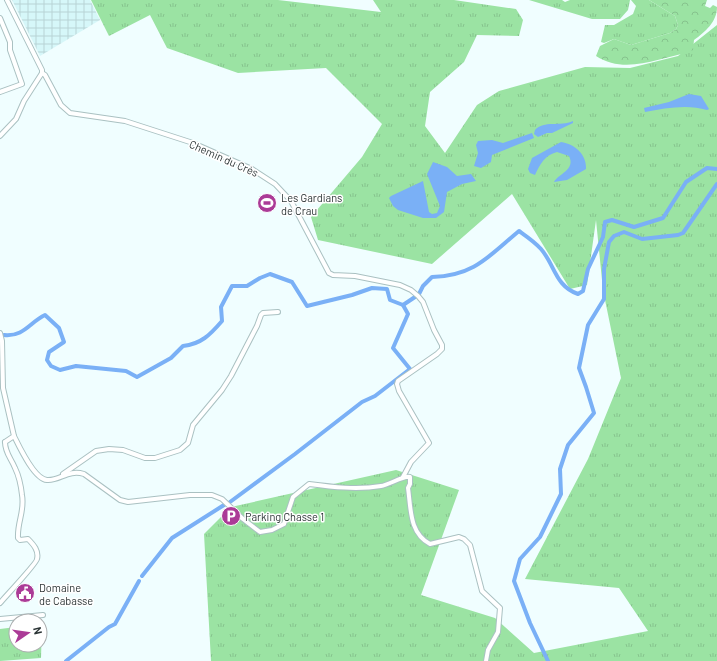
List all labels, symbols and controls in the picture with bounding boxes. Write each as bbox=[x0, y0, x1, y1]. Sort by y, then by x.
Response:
street label: Chemin du Crès bbox=[187, 137, 261, 179]
place label: Les Gardians de Crau bbox=[281, 191, 342, 217]
sports icon: Les Gardians de Crau bbox=[256, 192, 278, 214]
parking icon: Parking Chasse 1 bbox=[220, 505, 242, 527]
place label: Parking Chasse 1 bbox=[245, 510, 324, 523]
place label: Domaine de Cabasse bbox=[39, 581, 93, 607]
public building icon: Domaine de Cabasse bbox=[14, 582, 36, 604]
north arrow bbox=[8, 613, 48, 653]
text: N bbox=[31, 626, 45, 636]

